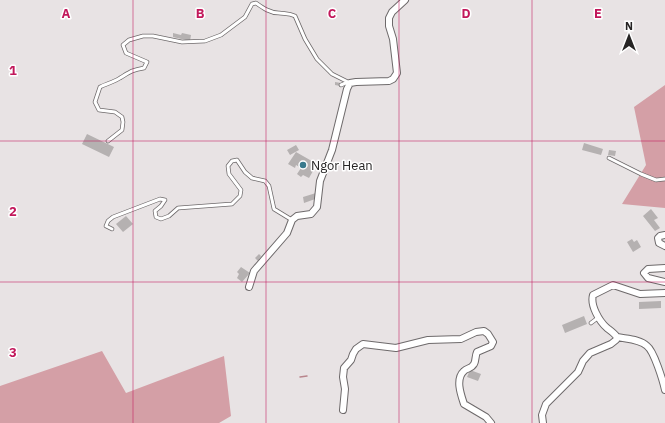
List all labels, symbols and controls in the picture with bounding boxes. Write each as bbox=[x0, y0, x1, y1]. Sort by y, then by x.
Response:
text: A bbox=[62, 5, 71, 22]
text: B bbox=[196, 5, 205, 22]
text: C bbox=[328, 5, 337, 22]
text: D bbox=[461, 5, 471, 22]
text: E bbox=[594, 5, 602, 22]
north arrow bbox=[609, 16, 649, 56]
text: N bbox=[625, 19, 633, 33]
text: 1 bbox=[9, 62, 17, 79]
place label: Ngor Hean bbox=[311, 157, 373, 174]
marker: Ngor Hean bbox=[298, 160, 308, 170]
text: 2 bbox=[9, 203, 17, 220]
text: 3 bbox=[9, 344, 17, 361]

